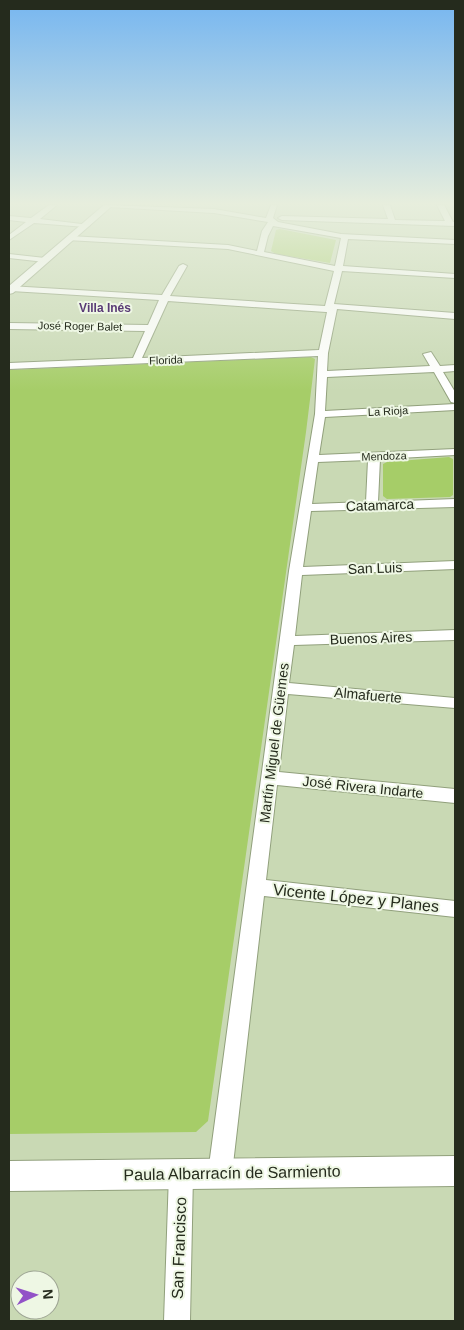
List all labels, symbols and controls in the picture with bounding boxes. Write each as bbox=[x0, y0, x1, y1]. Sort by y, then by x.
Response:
district label: Villa Inés bbox=[79, 301, 131, 315]
street label: José Roger Balet bbox=[38, 319, 122, 333]
street label: Florida bbox=[149, 353, 184, 367]
street label: La Rioja bbox=[368, 404, 409, 418]
street label: Mendoza bbox=[361, 449, 408, 463]
street label: Catamarca bbox=[346, 496, 415, 514]
street label: San Luis bbox=[347, 559, 403, 577]
street label: Buenos Aires bbox=[329, 629, 413, 647]
street label: Martín Miguel de Güemes bbox=[256, 662, 292, 824]
street label: Almafuerte bbox=[334, 684, 403, 706]
street label: José Rivera Indarte bbox=[302, 773, 424, 801]
street label: Vicente López y Planes bbox=[272, 881, 440, 915]
street label: Paula Albarracín de Sarmiento bbox=[123, 1163, 341, 1183]
street label: San Francisco bbox=[169, 1197, 189, 1299]
north arrow bbox=[10, 1270, 60, 1320]
text: N bbox=[40, 1288, 56, 1300]

